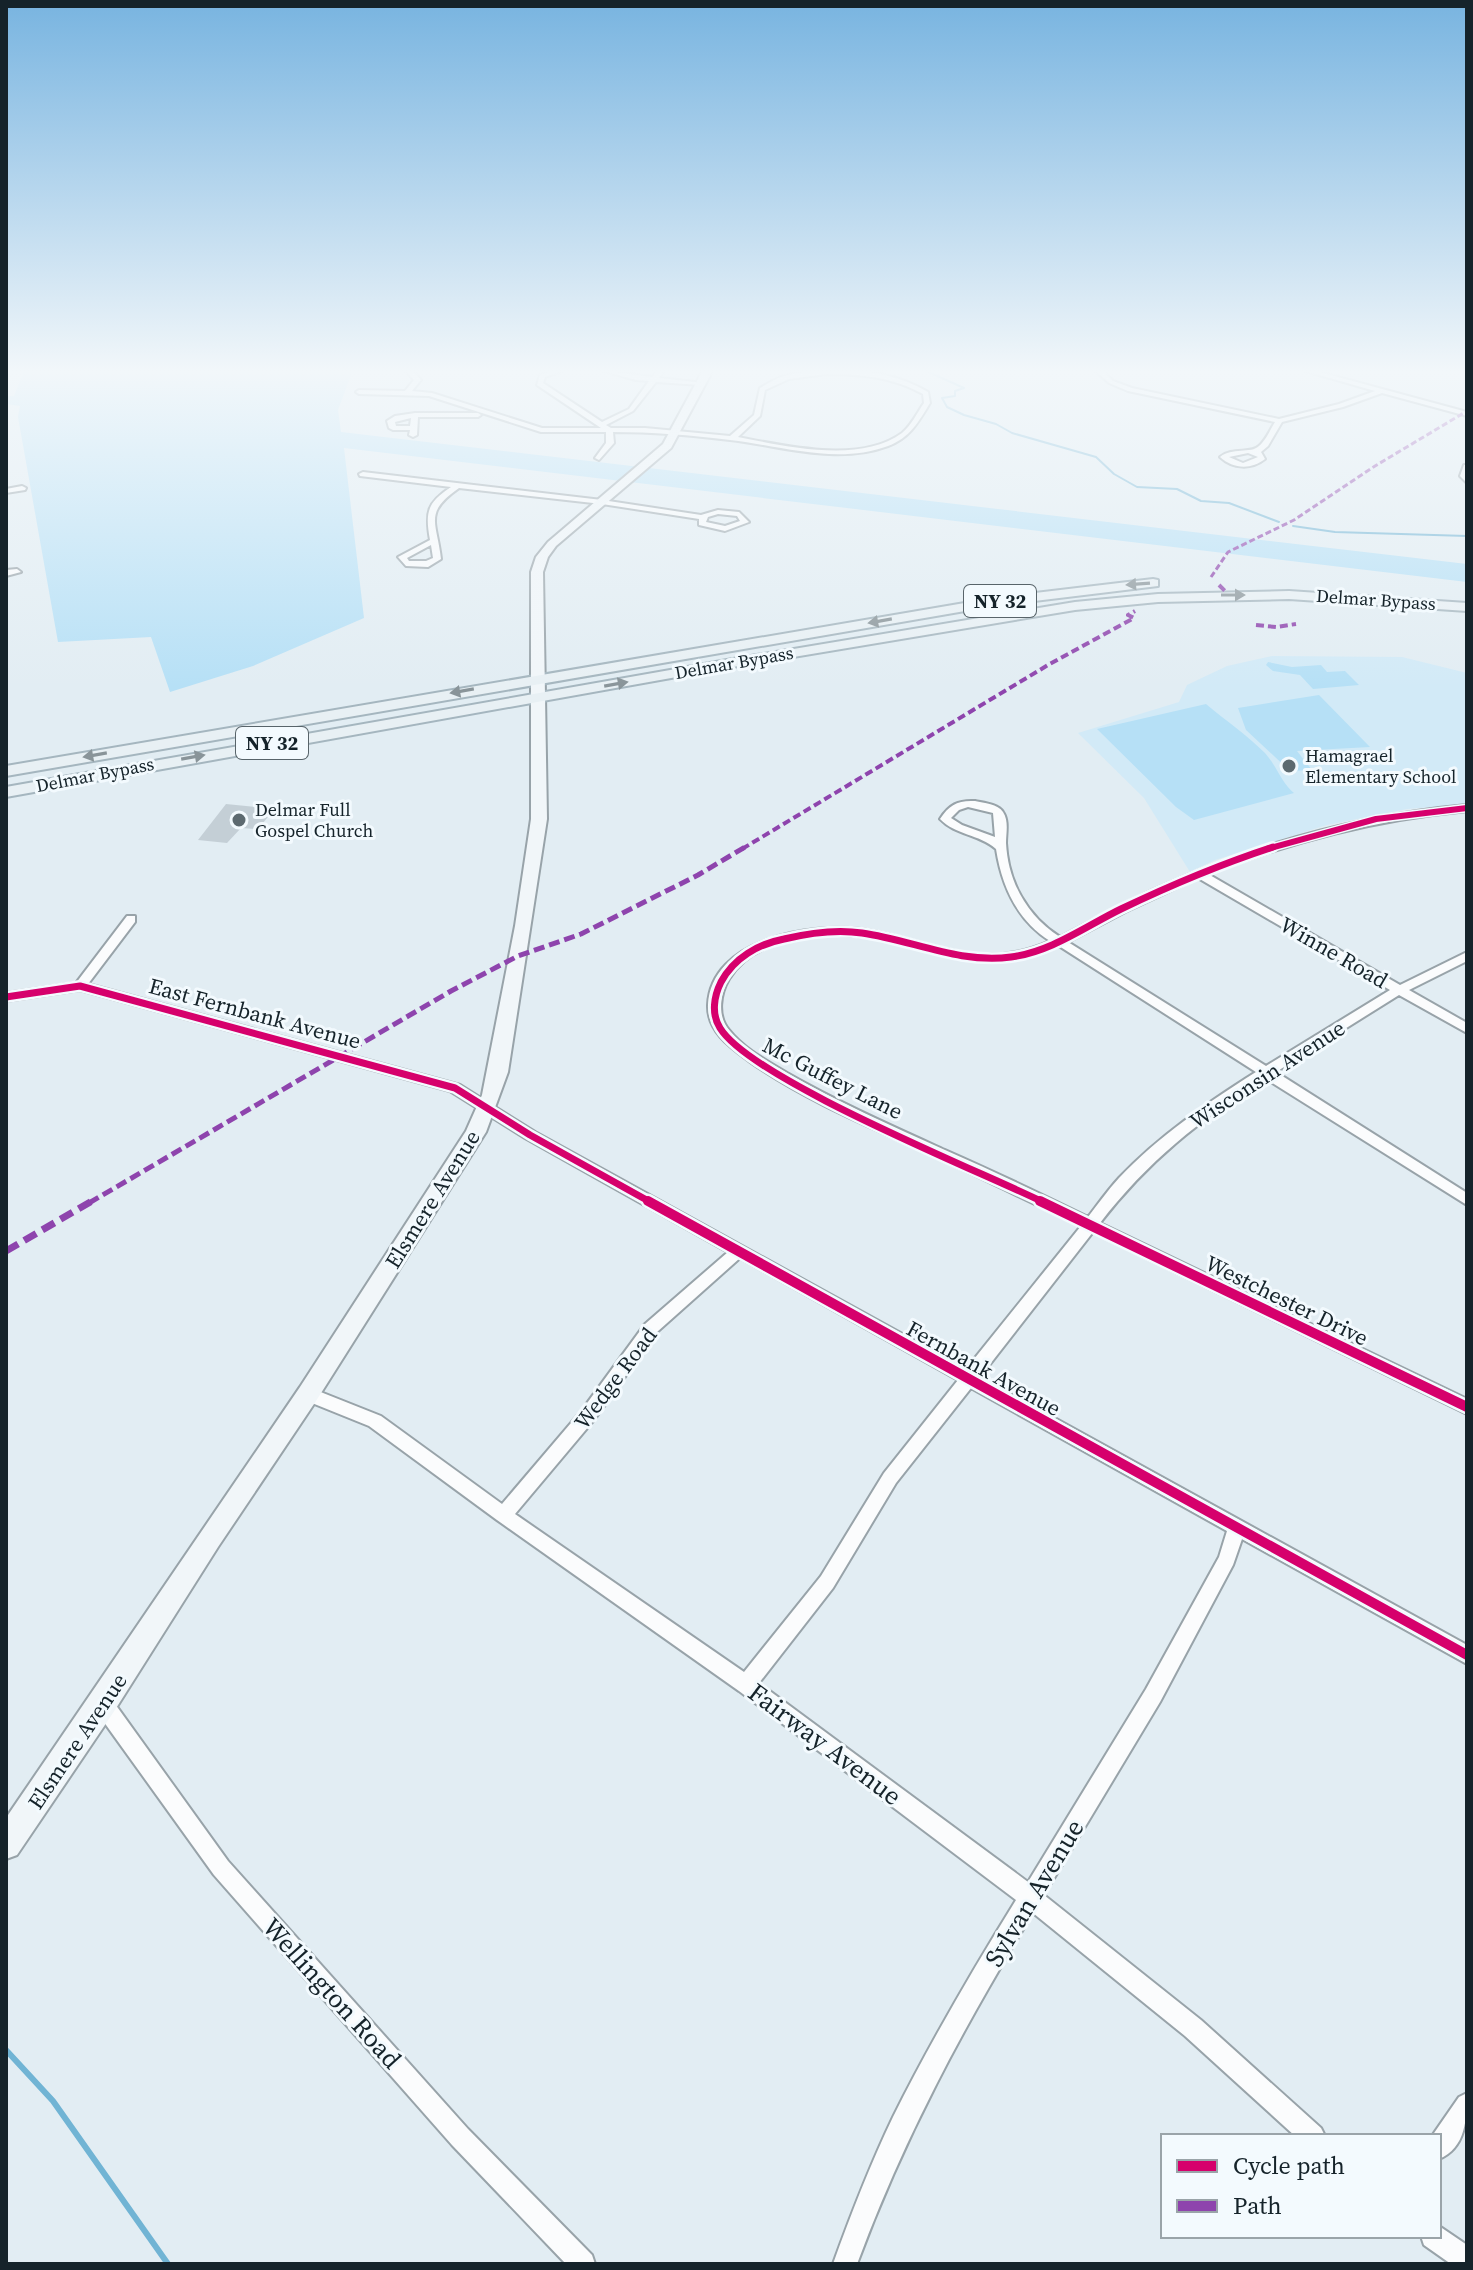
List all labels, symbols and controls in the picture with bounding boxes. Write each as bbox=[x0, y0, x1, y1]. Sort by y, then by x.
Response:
one-way arrow bbox=[1125, 578, 1150, 591]
street label: Delmar Bypass bbox=[1315, 583, 1437, 616]
road number: NY 32 bbox=[964, 585, 1036, 617]
one-way arrow bbox=[1221, 589, 1246, 601]
one-way arrow bbox=[868, 616, 893, 628]
street label: Delmar Bypass bbox=[673, 640, 795, 685]
one-way arrow bbox=[604, 677, 629, 689]
one-way arrow bbox=[449, 686, 474, 698]
road number: NY 32 bbox=[236, 727, 308, 759]
place label: Hamagrael Elementary School bbox=[1305, 743, 1456, 789]
one-way arrow bbox=[82, 750, 107, 762]
street label: Delmar Bypass bbox=[34, 751, 156, 798]
one-way arrow bbox=[181, 751, 206, 763]
marker: Hamagrael Elementary School bbox=[1280, 757, 1298, 775]
place label: Delmar Full Gospel Church bbox=[255, 797, 373, 843]
marker: Delmar Full Gospel Church bbox=[230, 811, 248, 829]
street label: Winne Road bbox=[1274, 909, 1394, 995]
street label: East Fernbank Avenue bbox=[146, 970, 364, 1056]
street label: Wisconsin Avenue bbox=[1183, 1012, 1351, 1136]
street label: Mc Guffey Lane bbox=[758, 1030, 908, 1126]
street label: Elsmere Avenue bbox=[377, 1124, 487, 1274]
street label: Westchester Drive bbox=[1200, 1248, 1374, 1352]
street label: Fernbank Avenue bbox=[901, 1313, 1067, 1423]
street label: Wedge Road bbox=[567, 1320, 664, 1435]
street label: Elsmere Avenue bbox=[20, 1667, 134, 1815]
street label: Fairway Avenue bbox=[741, 1674, 909, 1814]
street label: Sylvan Avenue bbox=[976, 1813, 1092, 1973]
street label: Wellington Road bbox=[254, 1910, 410, 2077]
legend bbox=[1161, 2134, 1441, 2238]
text: Cycle path bbox=[1233, 2149, 1345, 2182]
text: Path bbox=[1233, 2189, 1282, 2222]

